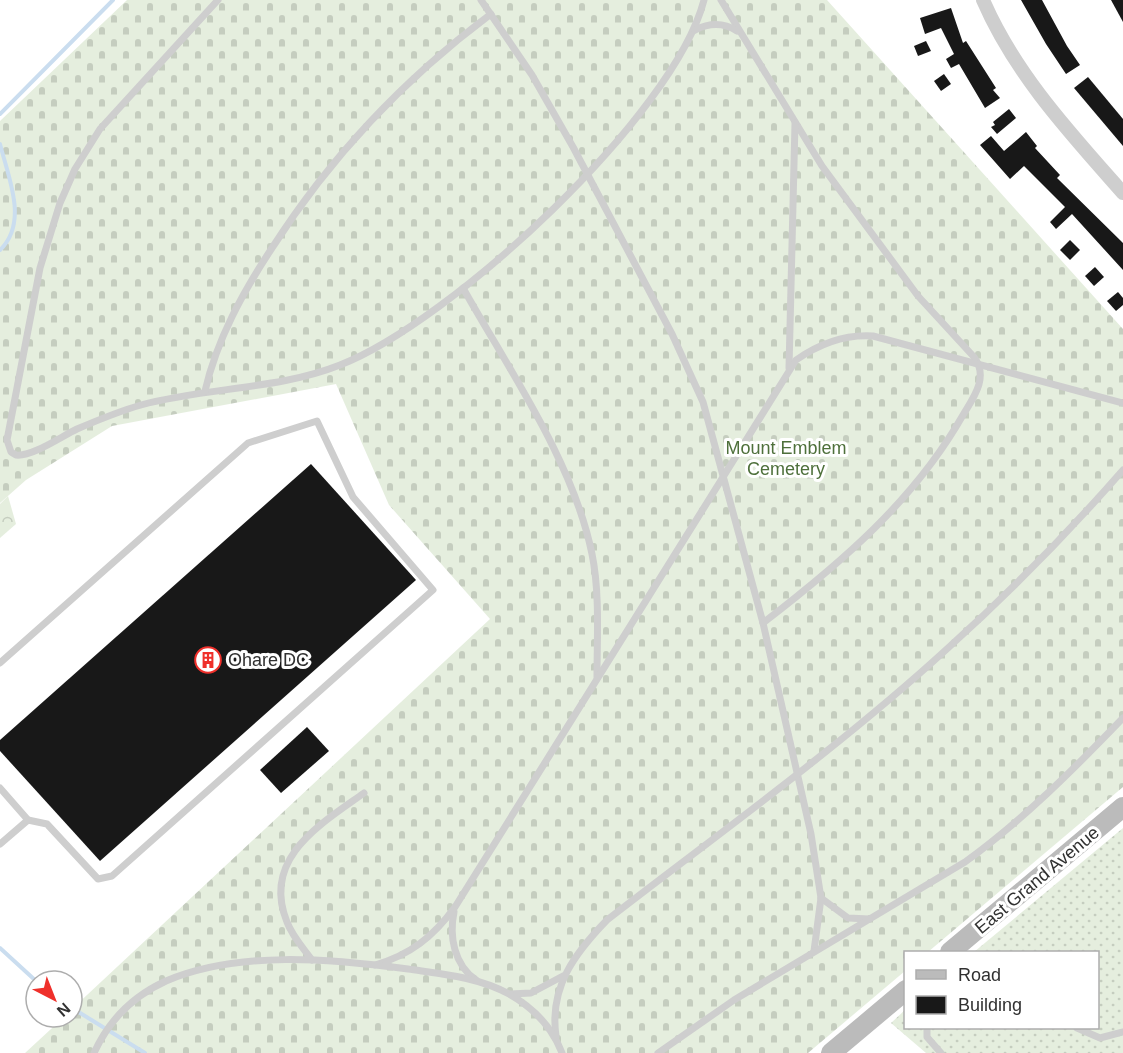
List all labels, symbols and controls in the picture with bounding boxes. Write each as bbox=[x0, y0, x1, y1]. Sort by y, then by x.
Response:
park label: Mount Emblem Cemetery bbox=[725, 438, 847, 479]
building icon: Ohare DC bbox=[193, 645, 223, 675]
place label: Ohare DC bbox=[228, 650, 309, 670]
street label: East Grand Avenue bbox=[971, 822, 1103, 938]
legend bbox=[904, 951, 1099, 1029]
text: Road bbox=[958, 965, 1001, 985]
north arrow bbox=[24, 969, 84, 1029]
text: Building bbox=[958, 995, 1022, 1015]
text: N bbox=[54, 1000, 74, 1020]

